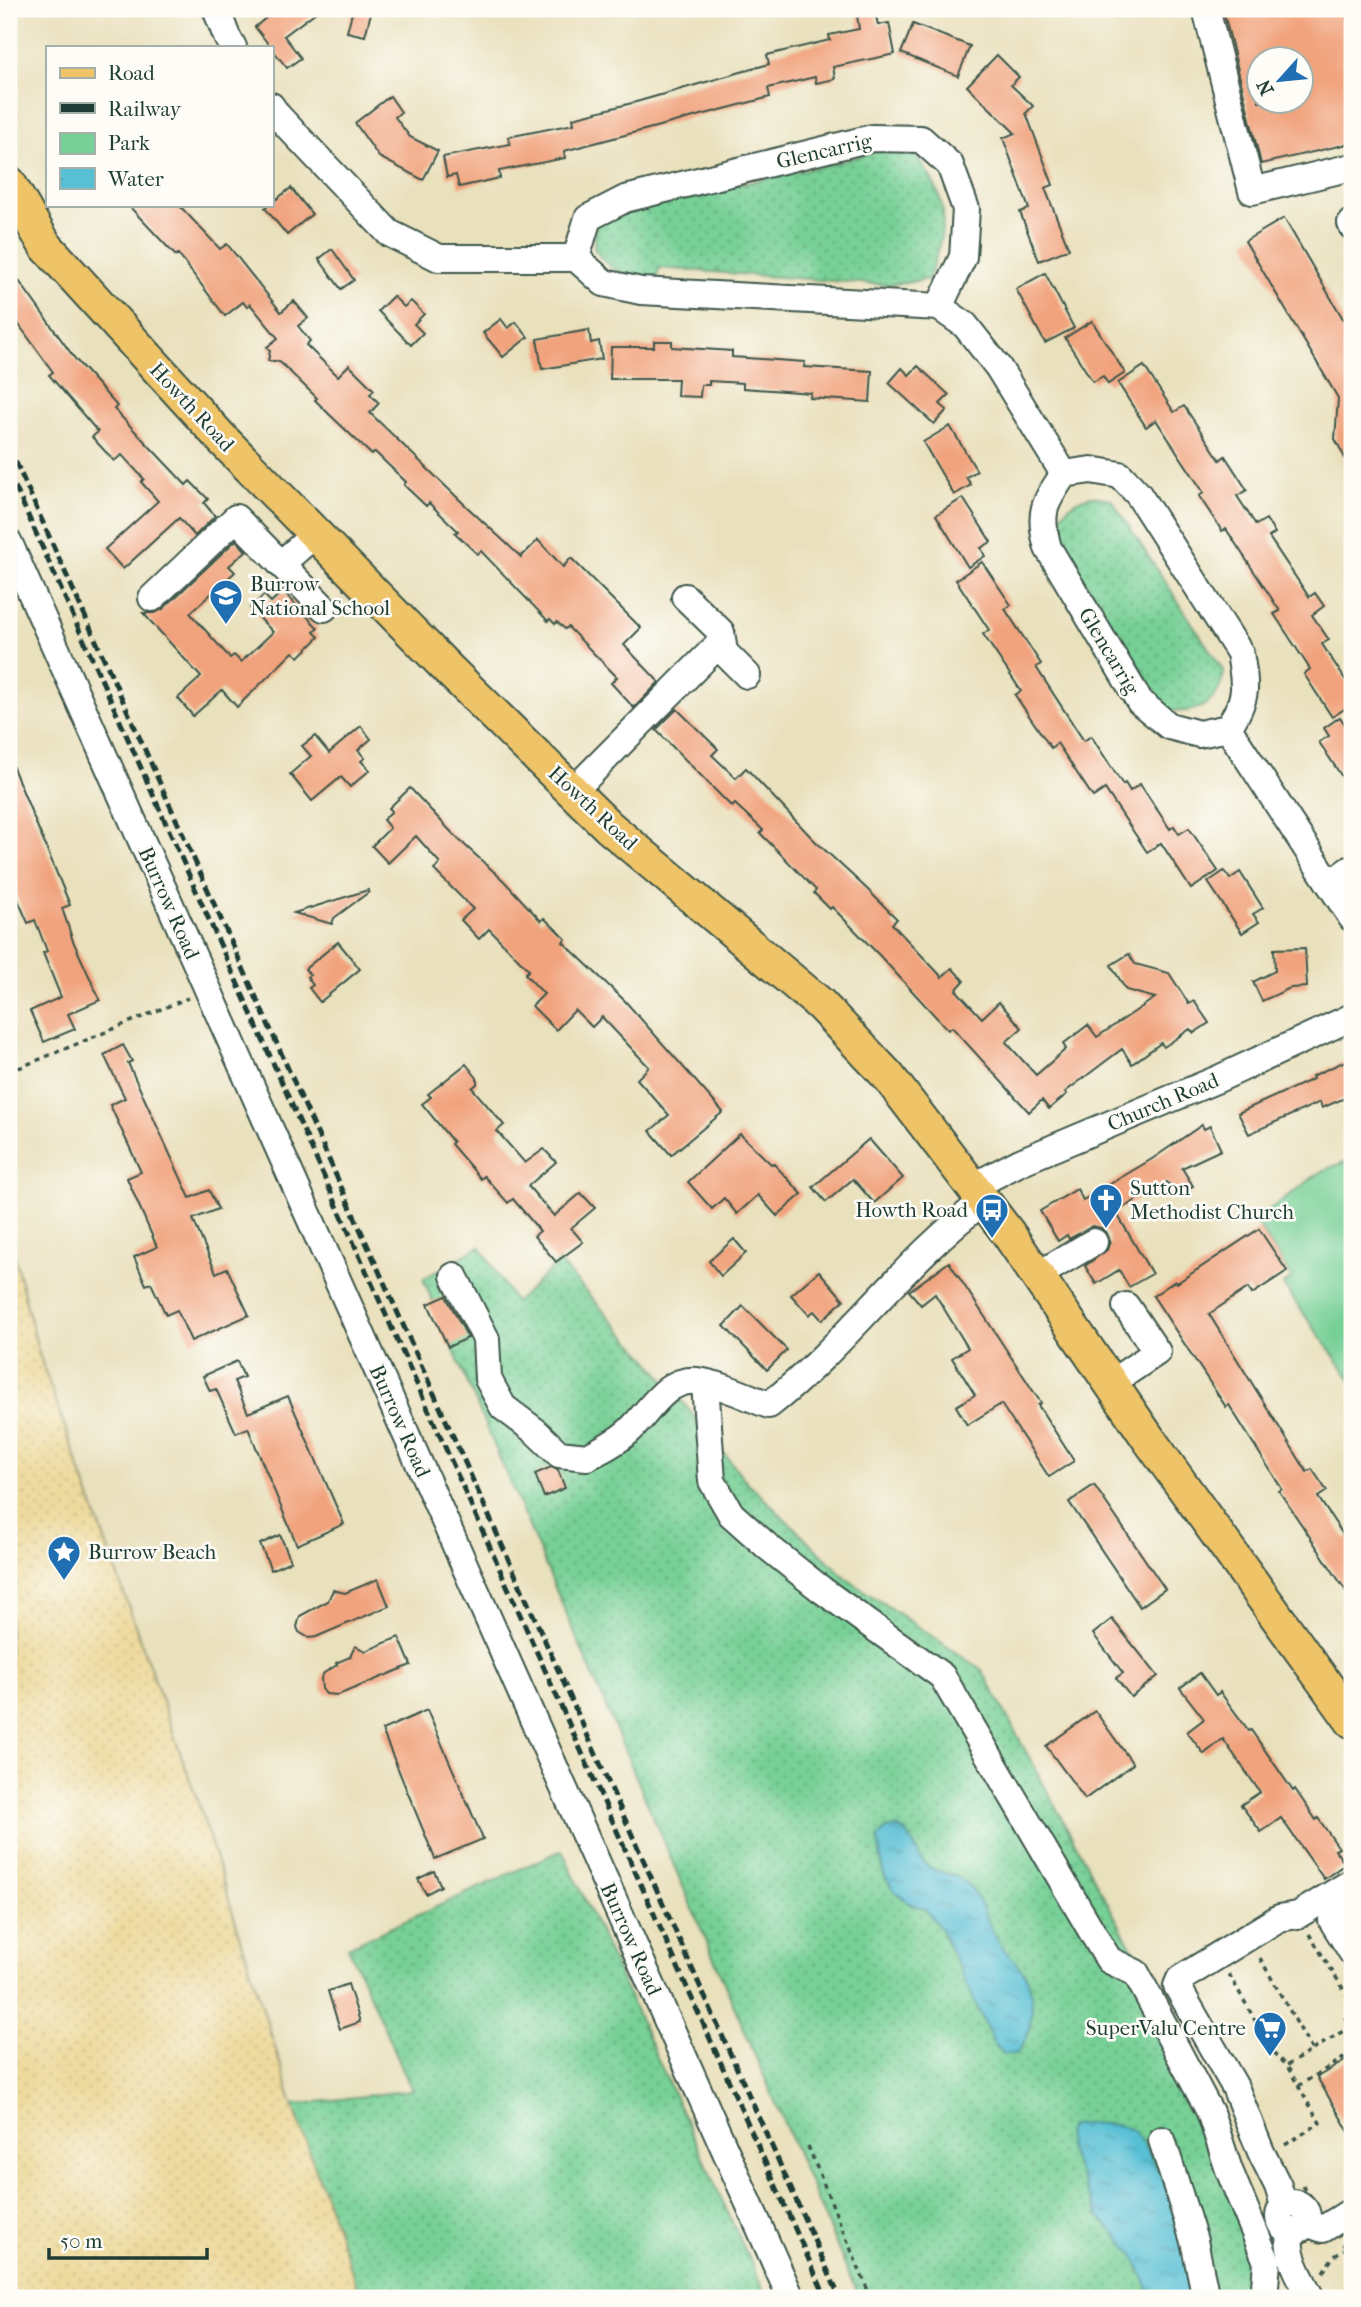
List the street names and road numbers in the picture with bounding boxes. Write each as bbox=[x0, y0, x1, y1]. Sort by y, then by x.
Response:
street label: Glencarrig bbox=[774, 128, 875, 174]
street label: Howth Road bbox=[145, 358, 240, 457]
street label: Glencarrig bbox=[1074, 603, 1145, 699]
street label: Howth Road bbox=[544, 761, 643, 856]
street label: Burrow Road bbox=[134, 843, 205, 963]
street label: Church Road bbox=[1104, 1068, 1223, 1136]
street label: Burrow Road bbox=[365, 1361, 436, 1481]
street label: Burrow Road bbox=[596, 1879, 667, 1999]

